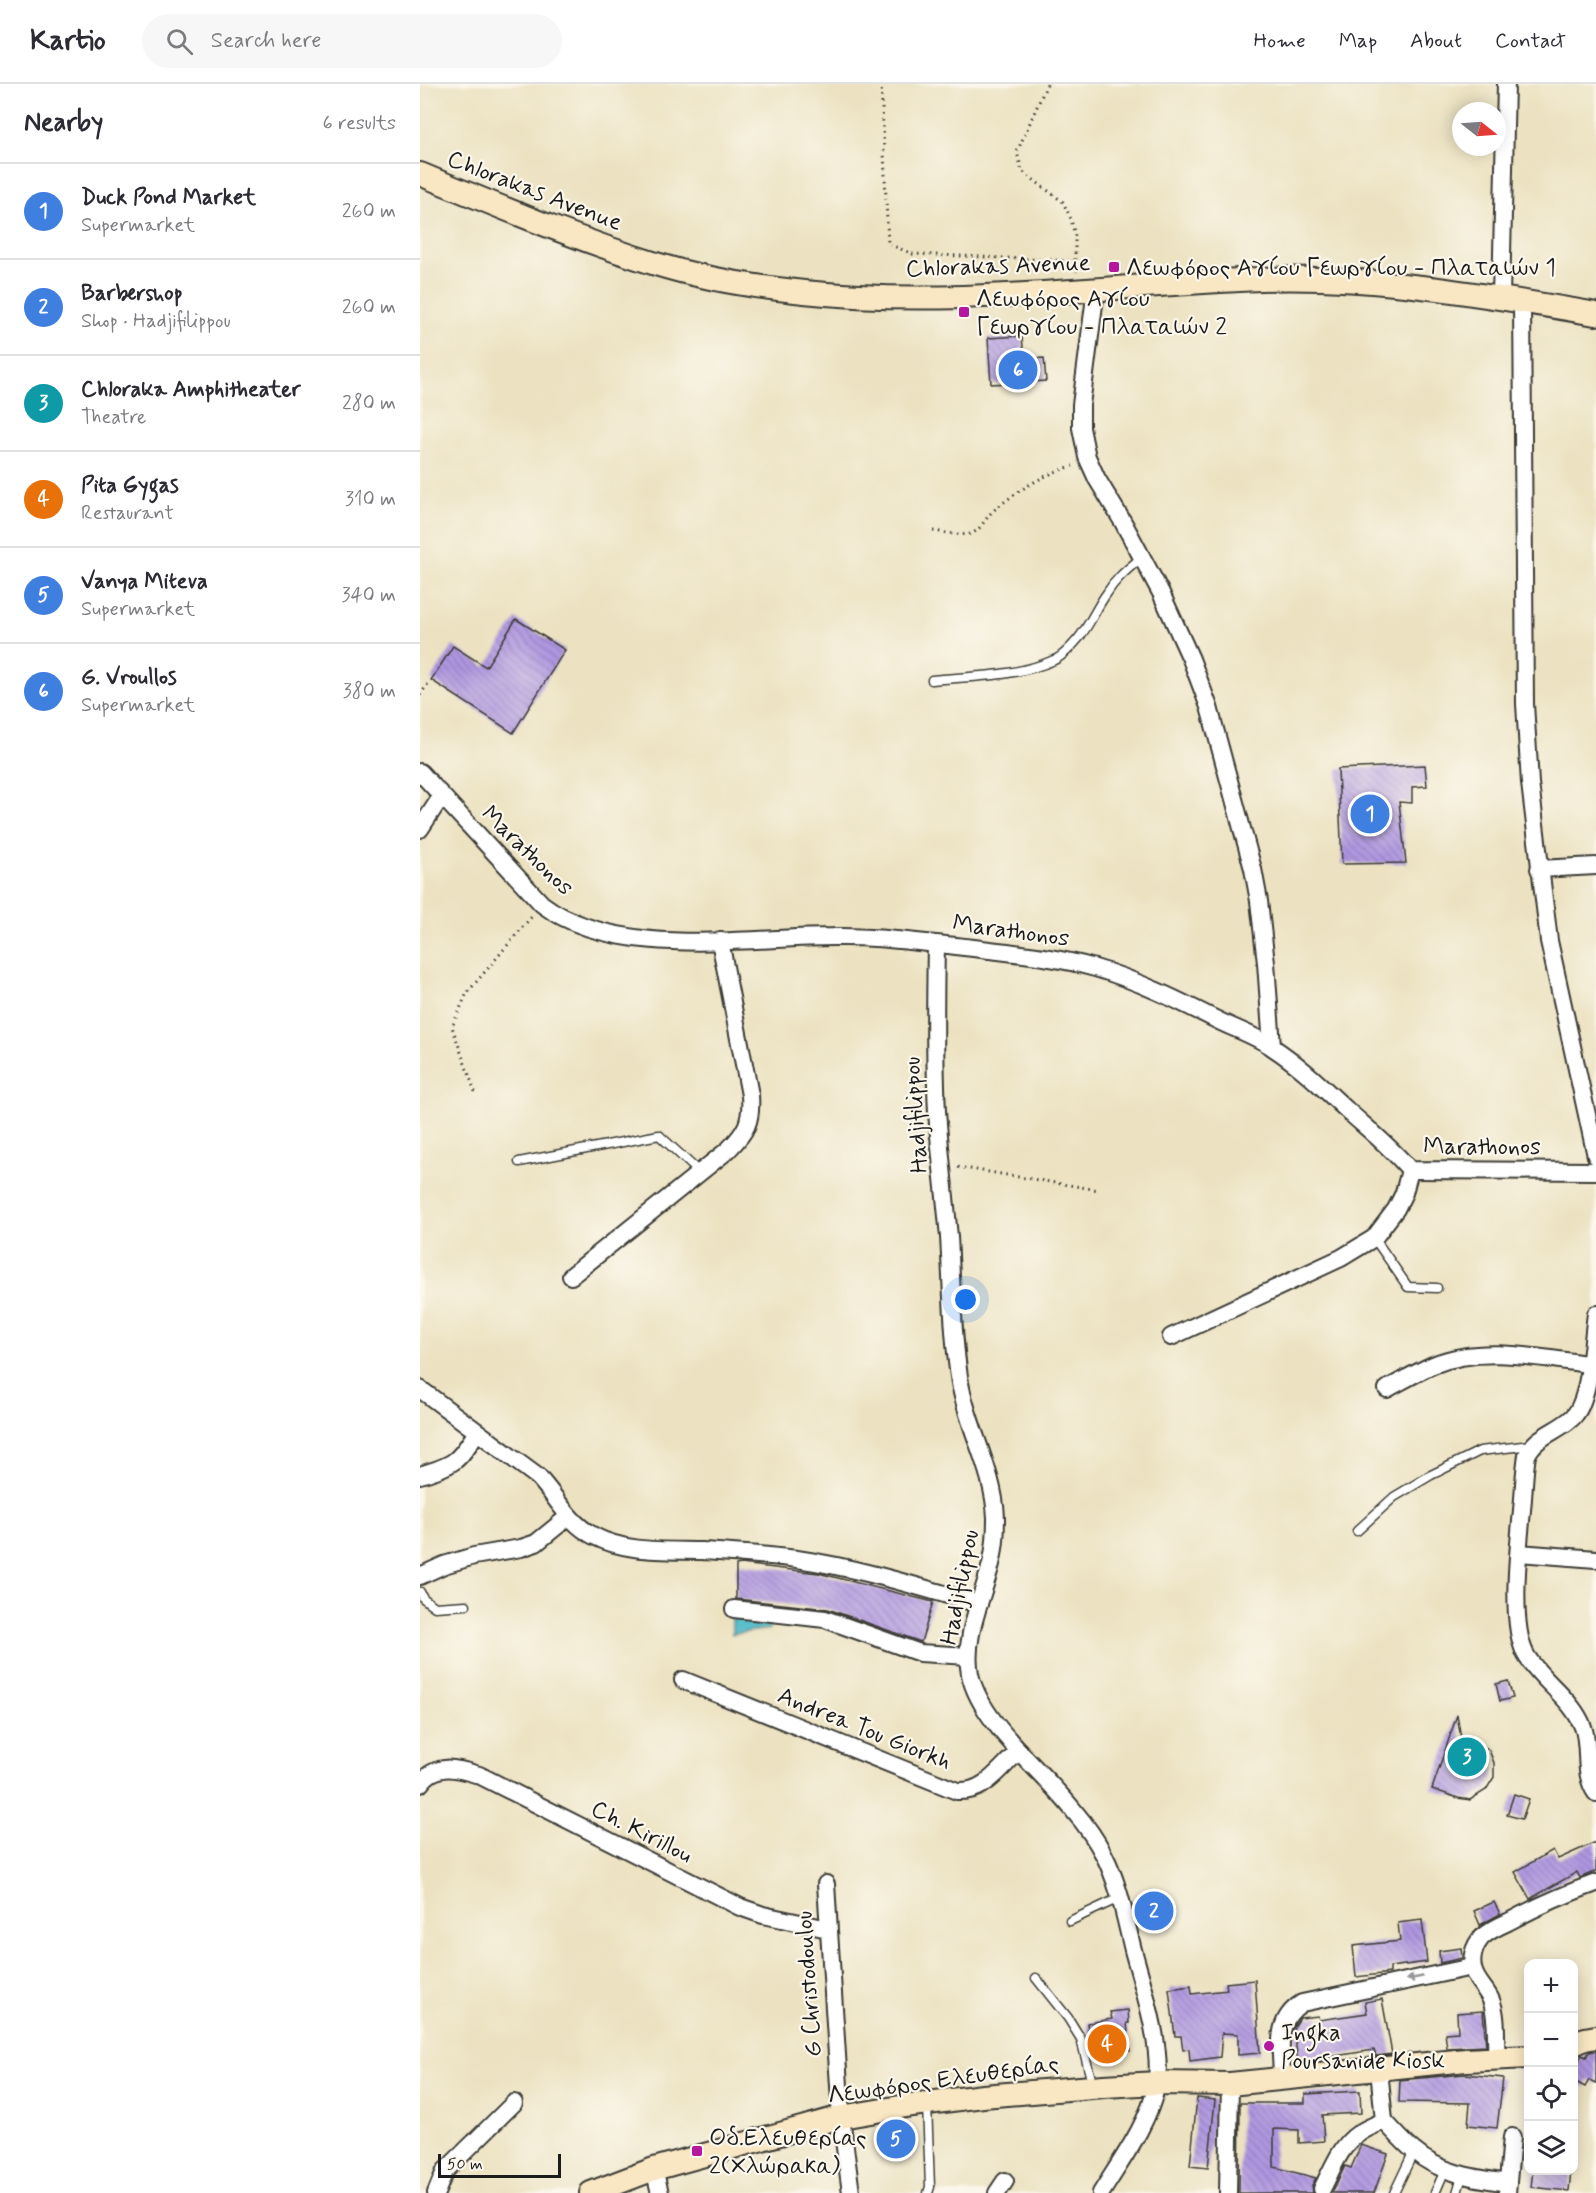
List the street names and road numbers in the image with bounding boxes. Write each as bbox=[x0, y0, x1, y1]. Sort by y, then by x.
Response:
street label: Chlorakas Avenue bbox=[443, 144, 626, 239]
street label: Chlorakas Avenue bbox=[905, 248, 1091, 285]
street label: Marathonos bbox=[474, 799, 580, 903]
street label: Marathonos bbox=[950, 908, 1071, 955]
street label: Hadjifilippou bbox=[897, 1055, 936, 1174]
street label: Marathonos bbox=[1423, 1132, 1541, 1163]
street label: Hadjifilippou bbox=[934, 1527, 987, 1648]
street label: Andrea Tou Giorkh bbox=[773, 1680, 956, 1778]
street label: Ch. Kirillou bbox=[585, 1794, 697, 1871]
street label: G Christodoulou bbox=[789, 1910, 830, 2058]
street label: Λεωφόρος Ελευθερίας bbox=[826, 2049, 1061, 2112]

